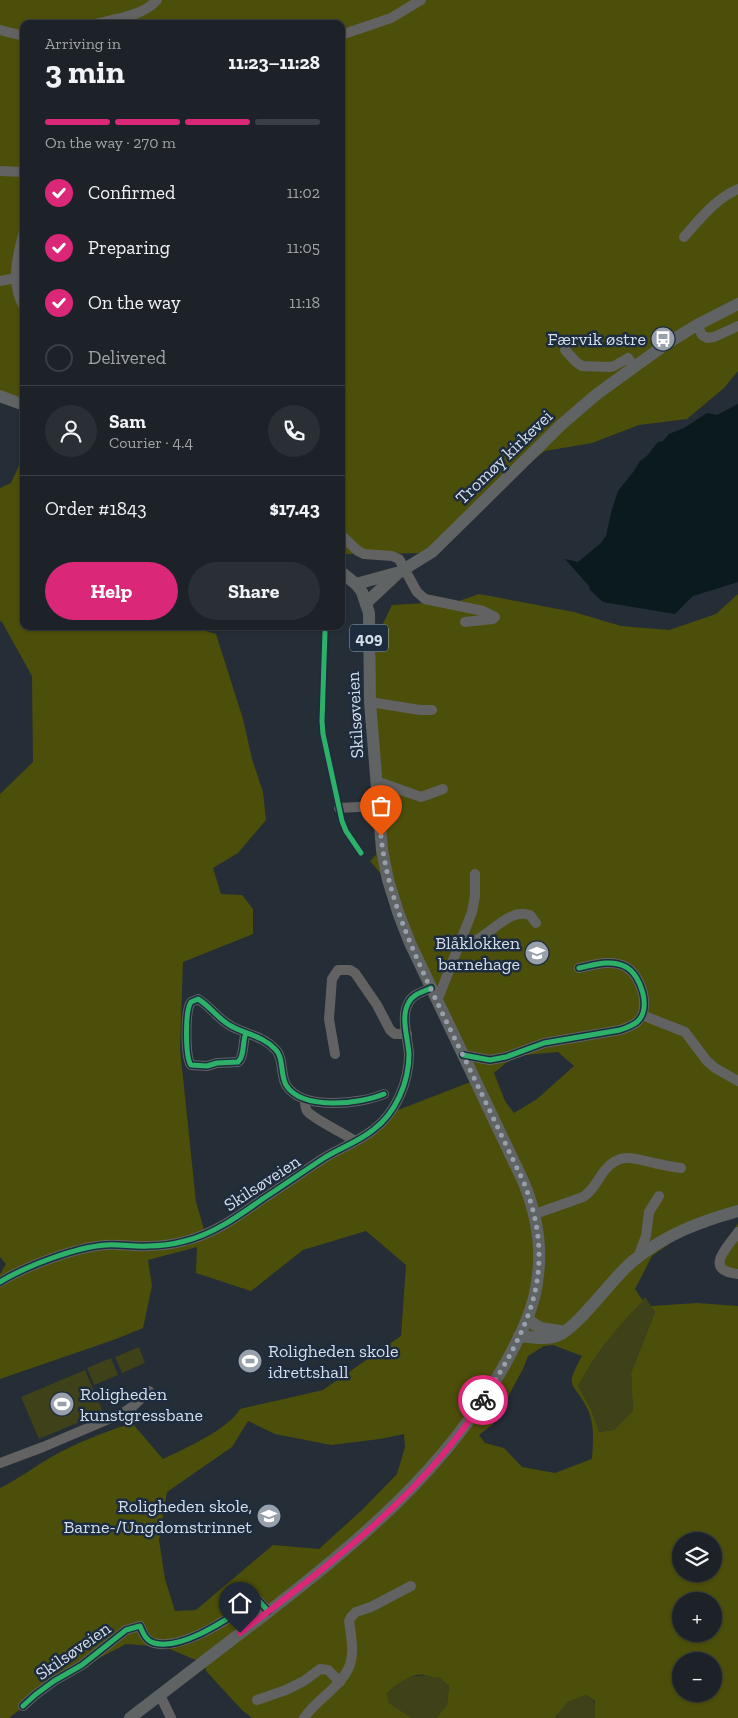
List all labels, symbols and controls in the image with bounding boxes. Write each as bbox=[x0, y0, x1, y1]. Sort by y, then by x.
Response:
text: Arriving in bbox=[45, 34, 121, 53]
text: 11:23–11:28 bbox=[228, 51, 320, 74]
text: 3 min bbox=[45, 53, 125, 91]
text: On the way · 270 m bbox=[45, 133, 176, 152]
icon: check bbox=[45, 179, 73, 207]
text: Confirmed bbox=[88, 181, 175, 204]
text: 11:02 bbox=[287, 183, 320, 202]
icon: check bbox=[45, 234, 73, 262]
text: Preparing bbox=[88, 236, 170, 259]
text: 11:05 bbox=[287, 238, 320, 257]
icon: check bbox=[45, 289, 73, 317]
text: On the way bbox=[88, 291, 181, 314]
text: 11:18 bbox=[289, 293, 320, 312]
bus stop icon: Færvik østre bbox=[650, 326, 676, 352]
place label: Færvik østre bbox=[547, 328, 646, 350]
text: Delivered bbox=[88, 346, 166, 369]
button: person bbox=[45, 405, 97, 457]
button: phone bbox=[268, 405, 320, 457]
street label: Tromøy kirkevei bbox=[451, 405, 557, 509]
text: Sam bbox=[109, 410, 146, 433]
text: Courier · 4.4 bbox=[109, 433, 193, 452]
text: Order #1843 bbox=[45, 497, 146, 520]
text: $17.43 bbox=[269, 497, 320, 520]
button: Help bbox=[45, 562, 178, 620]
button: Share bbox=[188, 562, 320, 620]
road number: 409 bbox=[350, 624, 388, 651]
street label: Skilsøveien bbox=[342, 670, 368, 759]
pin bbox=[360, 785, 402, 836]
icon: bag bbox=[367, 792, 395, 820]
place label: Blåklokken barnehage bbox=[435, 932, 521, 975]
school or university icon: Blåklokken barnehage bbox=[524, 940, 550, 966]
street label: Skilsøveien bbox=[220, 1150, 305, 1216]
place label: Roligheden skole idrettshall bbox=[268, 1340, 399, 1383]
sports icon: Roligheden skole idrettshall bbox=[237, 1348, 263, 1374]
courier bbox=[458, 1375, 508, 1425]
place label: Roligheden kunstgressbane bbox=[80, 1383, 203, 1426]
icon: bike bbox=[469, 1386, 497, 1414]
sports icon: Roligheden kunstgressbane bbox=[49, 1391, 75, 1417]
place label: Roligheden skole, Barne-/Ungdomstrinnet bbox=[63, 1495, 252, 1538]
school or university icon: Roligheden skole, Barne-/Ungdomstrinnet bbox=[256, 1503, 282, 1529]
map controls bbox=[672, 1532, 722, 1702]
button: layers bbox=[672, 1532, 722, 1582]
pin bbox=[219, 1582, 261, 1633]
icon: home bbox=[226, 1589, 254, 1617]
button: + bbox=[672, 1592, 722, 1642]
street label: Skilsøveien bbox=[31, 1617, 115, 1685]
button: − bbox=[672, 1652, 722, 1702]

